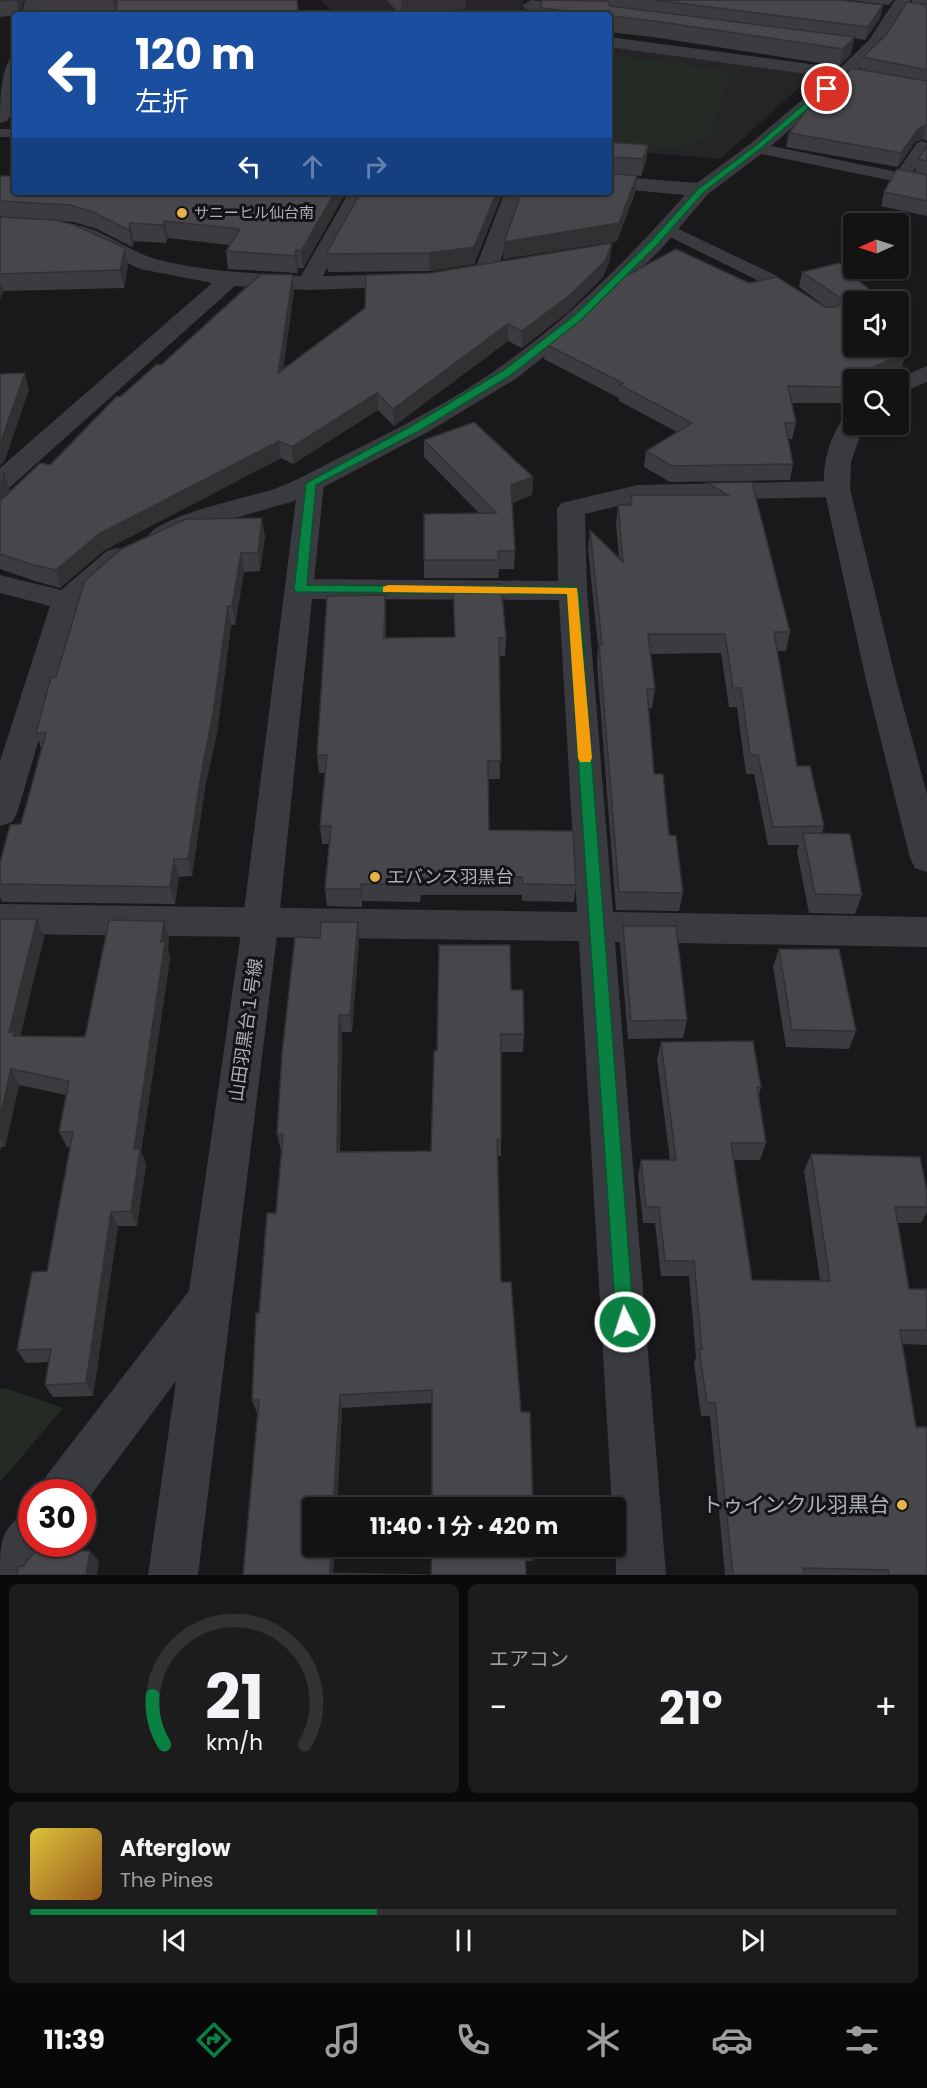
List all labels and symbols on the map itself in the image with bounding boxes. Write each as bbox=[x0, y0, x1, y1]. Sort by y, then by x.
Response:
pin bbox=[801, 63, 852, 114]
place label: サニーヒル仙台南 bbox=[194, 202, 314, 223]
marker: サニーヒル仙台南 bbox=[175, 206, 189, 220]
north arrow bbox=[843, 213, 909, 279]
place label: エバンス羽黒台 bbox=[387, 864, 514, 889]
marker: エバンス羽黒台 bbox=[368, 870, 382, 884]
street label: 山田羽黒台１号線 bbox=[223, 957, 268, 1103]
position arrow bbox=[593, 1290, 657, 1354]
speed limit sign: 30 bbox=[18, 1479, 96, 1557]
place label: トゥインクル羽黒台 bbox=[702, 1490, 890, 1519]
marker: トゥインクル羽黒台 bbox=[895, 1498, 909, 1512]

